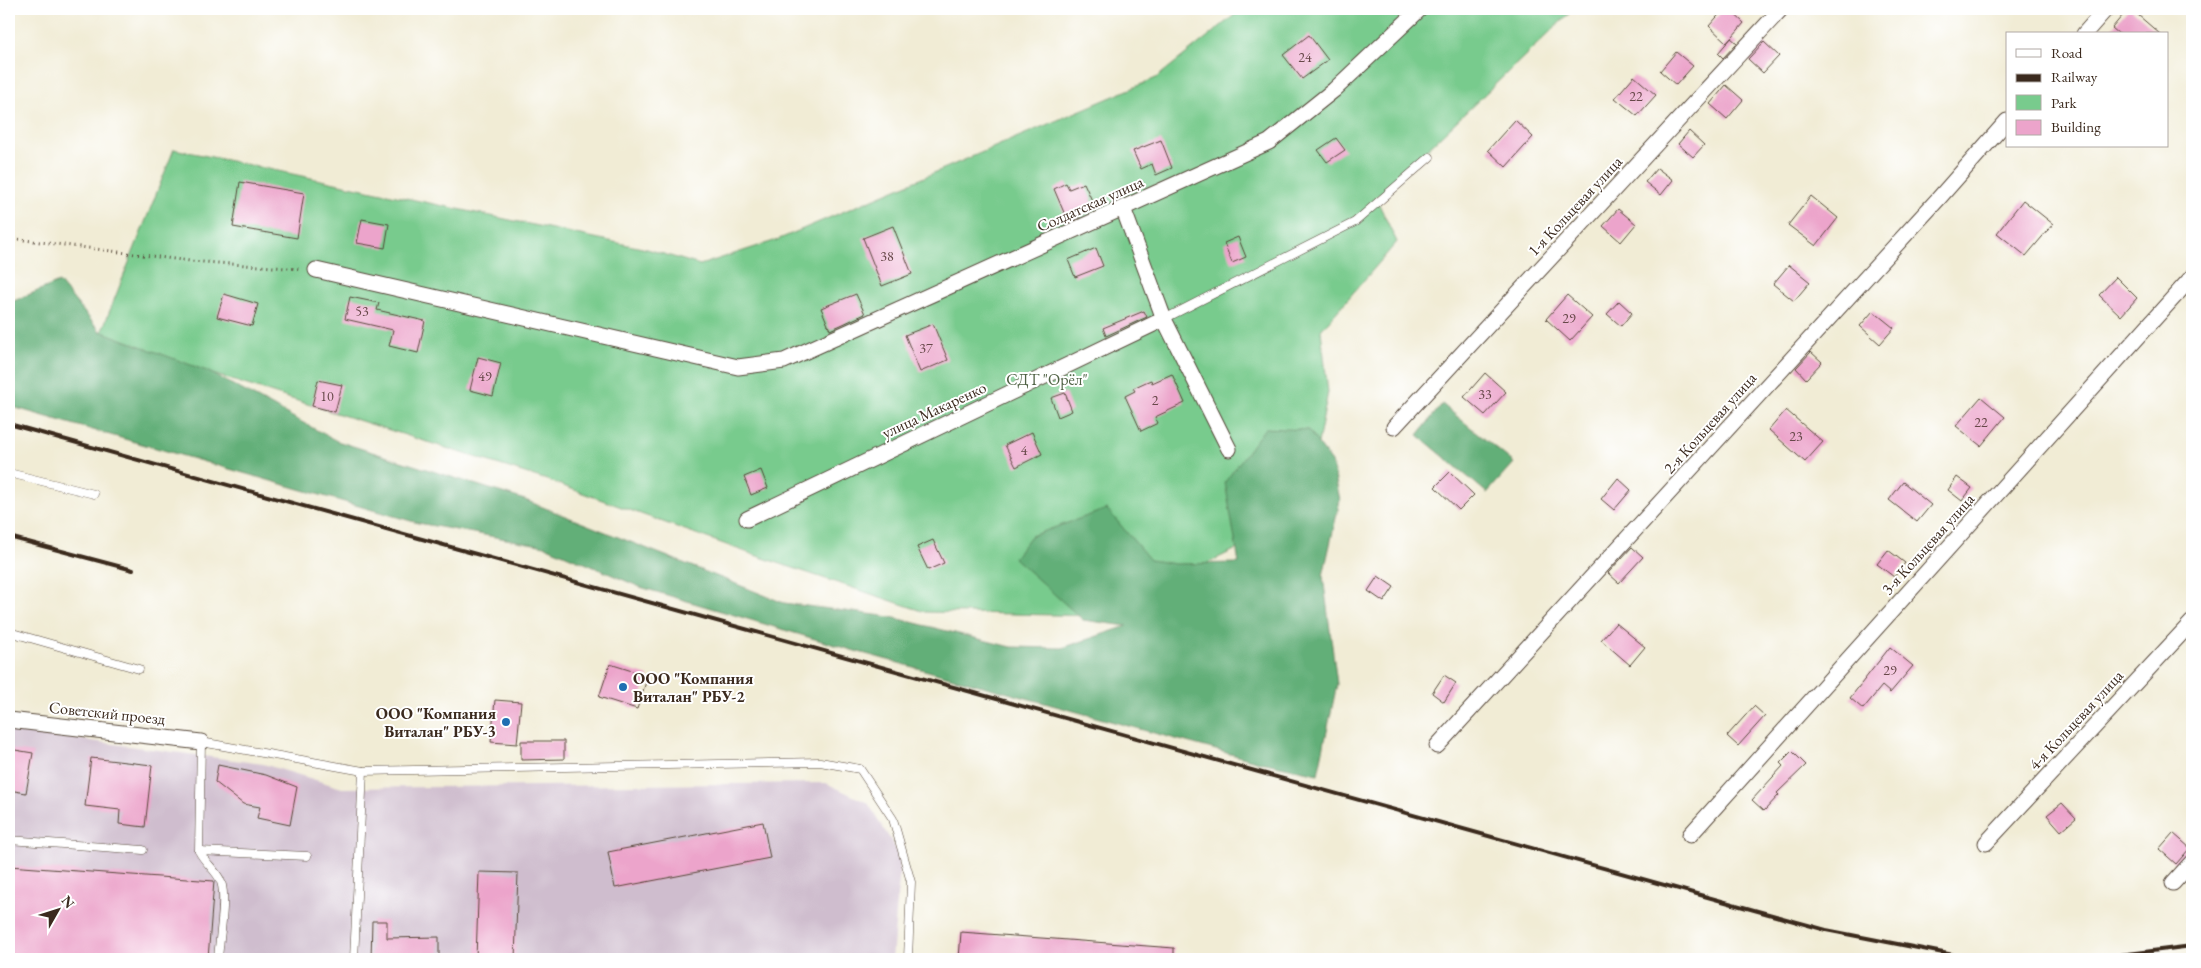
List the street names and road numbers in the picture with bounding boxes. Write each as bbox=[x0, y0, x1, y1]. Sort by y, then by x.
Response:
street label: 1-я Кольцевая улица bbox=[1523, 151, 1627, 261]
street label: Солдатская улица bbox=[1033, 171, 1147, 237]
street label: 2-я Кольцевая улица bbox=[1659, 367, 1762, 478]
street label: улица Макаренко bbox=[878, 377, 990, 443]
street label: 3-я Кольцевая улица bbox=[1877, 488, 1980, 599]
street label: 4-я Кольцевая улица bbox=[2024, 665, 2128, 775]
street label: Советский проезд bbox=[48, 696, 167, 730]

